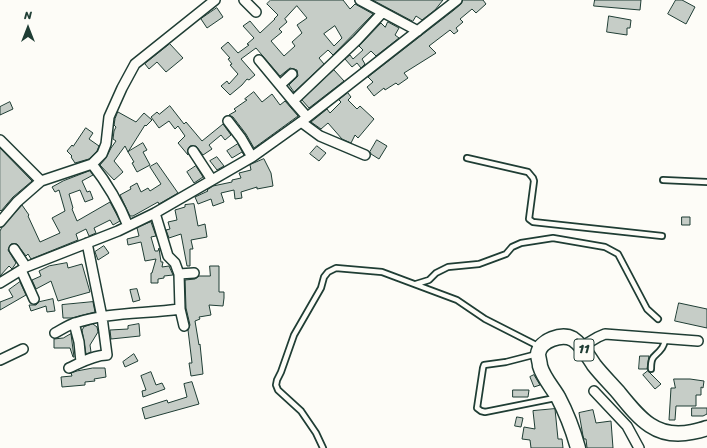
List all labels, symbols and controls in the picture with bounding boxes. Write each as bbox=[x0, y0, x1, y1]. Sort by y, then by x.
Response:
text: N bbox=[24, 6, 32, 25]
north arrow bbox=[8, 8, 48, 48]
road number: 11 bbox=[574, 339, 594, 361]

